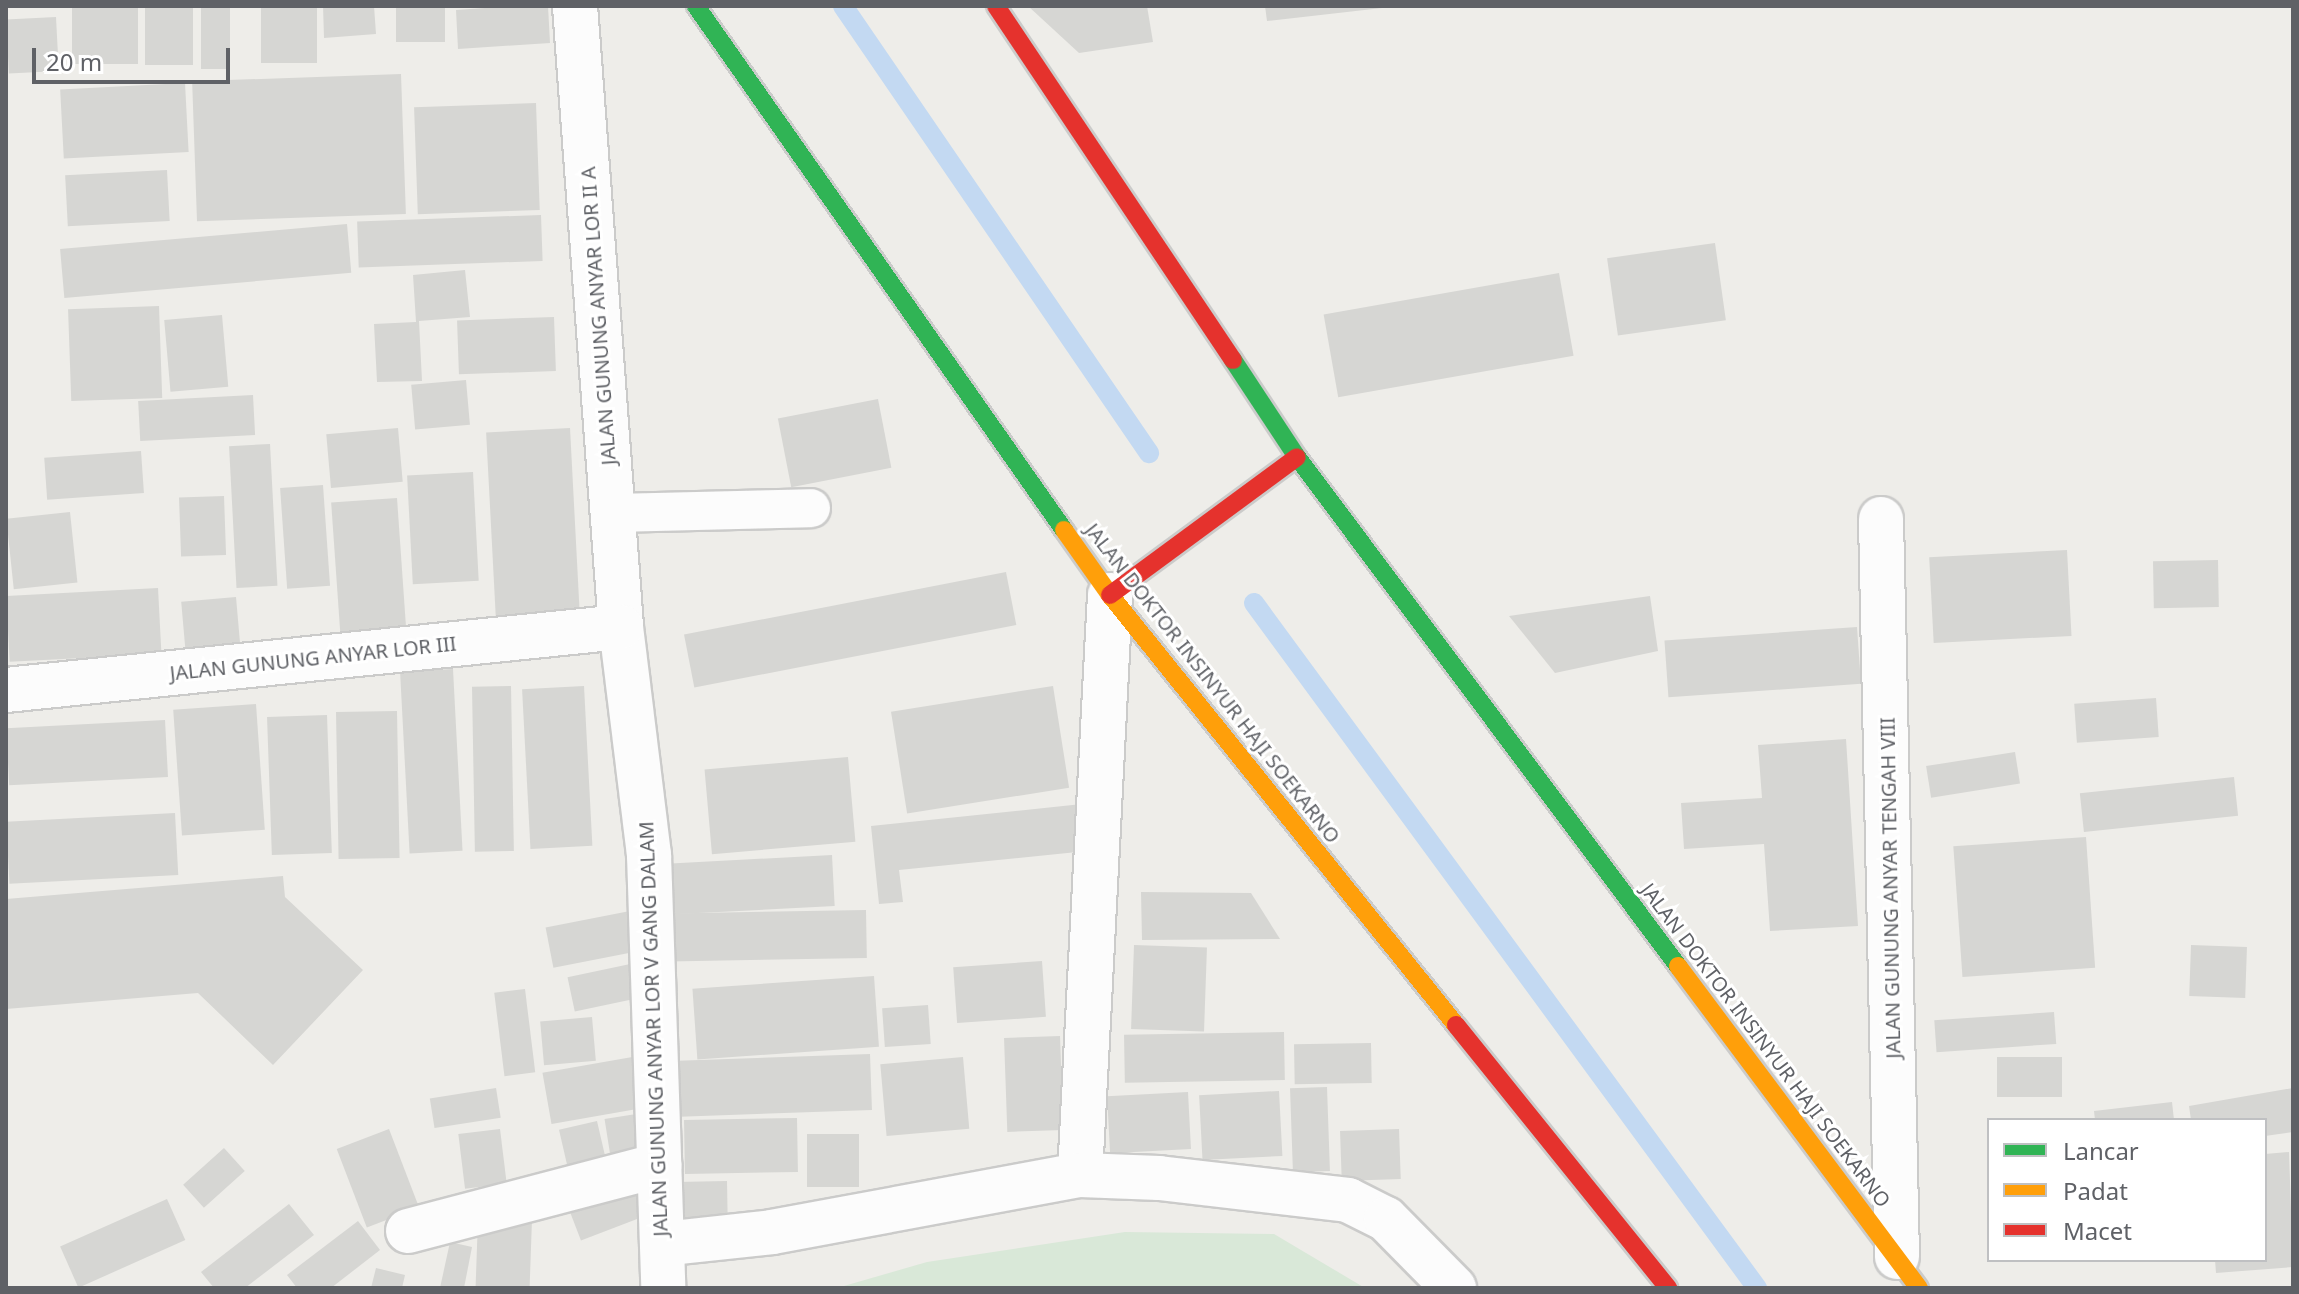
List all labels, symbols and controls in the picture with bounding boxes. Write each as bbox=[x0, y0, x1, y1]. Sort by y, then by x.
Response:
scale bar bbox=[36, 32, 234, 82]
text: 20 m bbox=[46, 45, 102, 78]
street label: JALAN GUNUNG ANYAR LOR II A bbox=[576, 166, 620, 466]
street label: JALAN DOKTOR INSINYUR HAJI SOEKARNO bbox=[1081, 518, 1345, 848]
street label: JALAN GUNUNG ANYAR LOR III bbox=[169, 631, 457, 685]
street label: JALAN GUNUNG ANYAR TENGAH VIII bbox=[1875, 717, 1905, 1059]
street label: JALAN GUNUNG ANYAR LOR V GANG DALAM bbox=[634, 821, 672, 1237]
street label: JALAN DOKTOR INSINYUR HAJI SOEKARNO bbox=[1636, 878, 1896, 1212]
legend bbox=[1987, 1118, 2267, 1262]
text: Lancar bbox=[2063, 1134, 2139, 1167]
text: Padat bbox=[2063, 1174, 2128, 1207]
text: Macet bbox=[2063, 1214, 2132, 1247]

